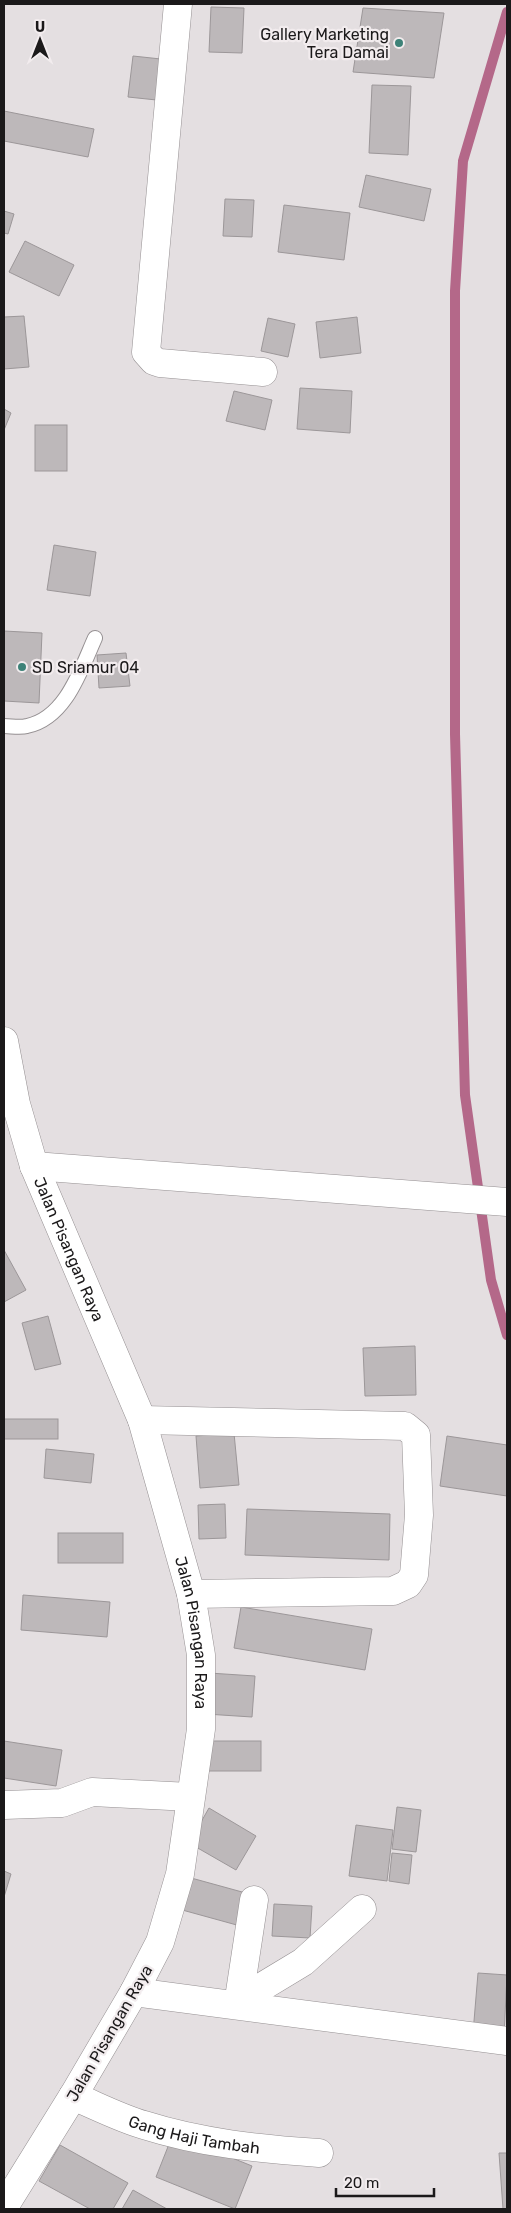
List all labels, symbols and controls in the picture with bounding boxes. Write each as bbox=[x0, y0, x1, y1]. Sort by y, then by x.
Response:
north arrow bbox=[15, 15, 65, 65]
text: U bbox=[35, 19, 45, 36]
place label: Gallery Marketing Tera Damai bbox=[260, 25, 389, 62]
marker: Gallery Marketing Tera Damai bbox=[393, 37, 405, 49]
place label: SD Sriamur 04 bbox=[32, 658, 139, 677]
marker: SD Sriamur 04 bbox=[16, 661, 28, 673]
street label: Jalan Pisangan Raya bbox=[30, 1174, 108, 1324]
street label: Jalan Pisangan Raya bbox=[171, 1554, 211, 1709]
street label: Jalan Pisangan Raya bbox=[63, 1962, 156, 2105]
street label: Gang Haji Tambah bbox=[126, 2112, 261, 2158]
scale bar bbox=[336, 2166, 434, 2198]
text: 20 m bbox=[344, 2174, 379, 2192]

